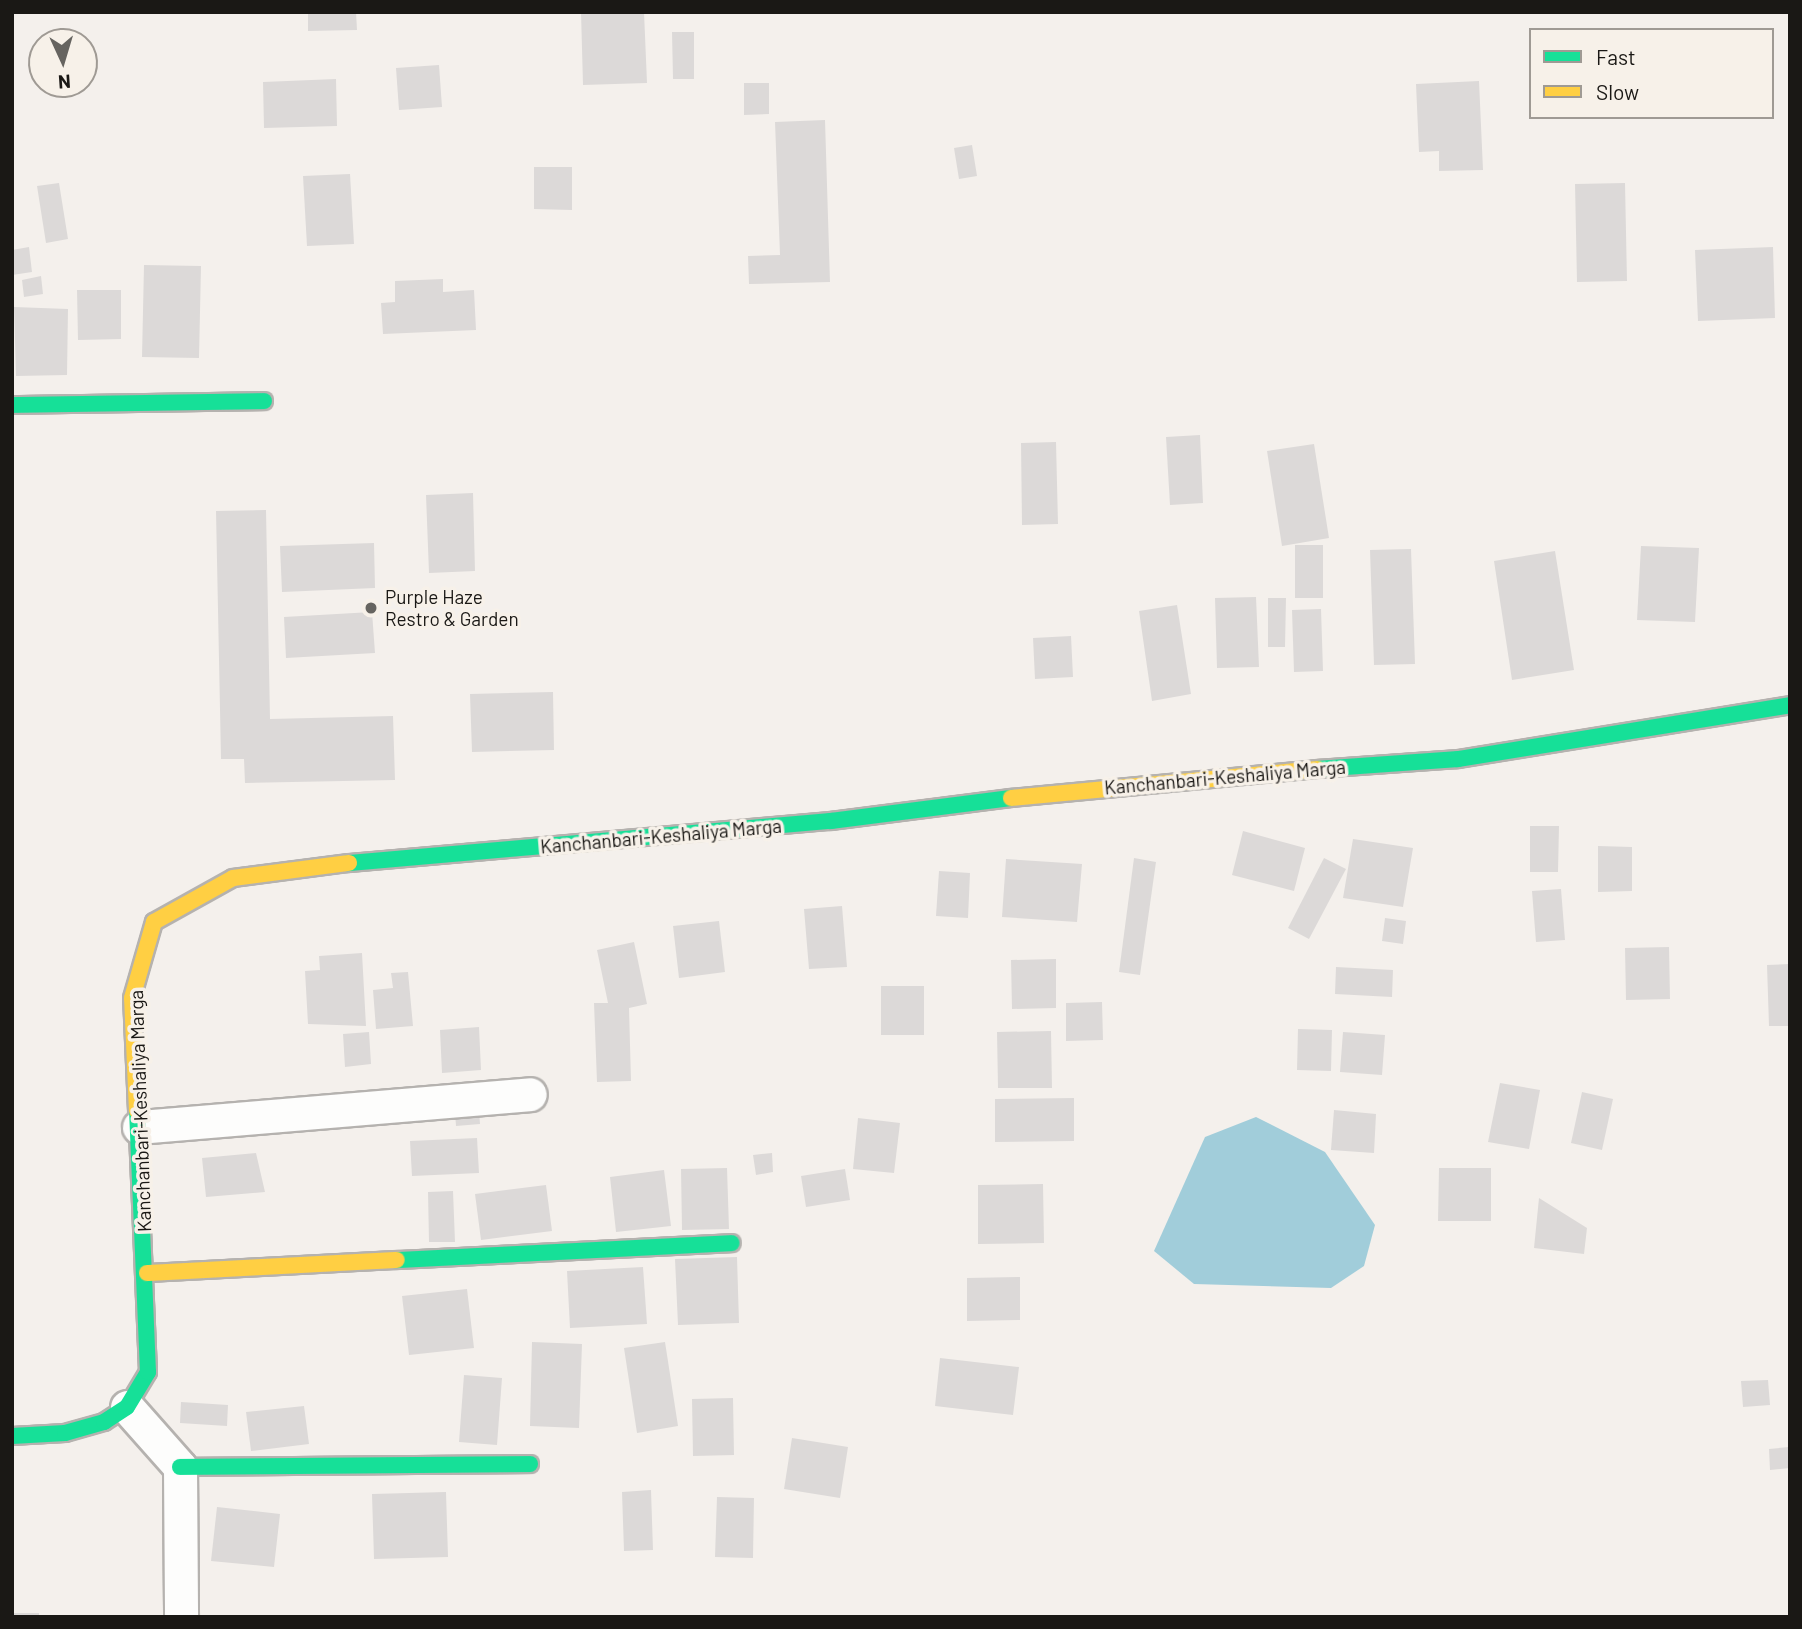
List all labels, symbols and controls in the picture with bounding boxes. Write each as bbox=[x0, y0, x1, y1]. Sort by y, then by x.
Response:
north arrow bbox=[28, 28, 98, 98]
legend bbox=[1529, 28, 1774, 119]
text: Fast bbox=[1596, 44, 1636, 69]
text: N bbox=[57, 71, 71, 94]
text: Slow bbox=[1596, 79, 1639, 104]
place label: Purple Haze Restro & Garden bbox=[385, 586, 519, 630]
marker: Purple Haze Restro & Garden bbox=[363, 600, 379, 616]
street label: Kanchanbari-Keshaliya Marga bbox=[1103, 755, 1347, 799]
street label: Kanchanbari-Keshaliya Marga bbox=[539, 814, 783, 858]
street label: Kanchanbari-Keshaliya Marga bbox=[124, 990, 156, 1232]

